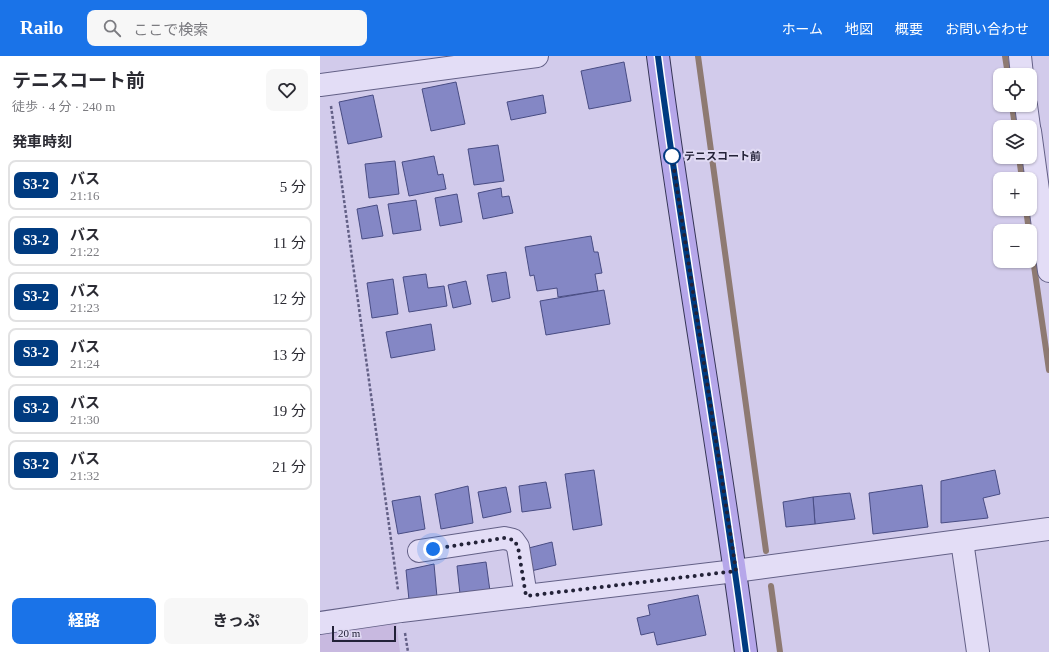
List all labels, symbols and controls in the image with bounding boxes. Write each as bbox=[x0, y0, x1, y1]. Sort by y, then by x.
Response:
search box bbox=[87, 10, 367, 46]
text: Railo bbox=[20, 17, 63, 38]
icon: search bbox=[101, 17, 123, 39]
text: ここで検索 bbox=[133, 22, 208, 38]
text: ホーム bbox=[781, 22, 823, 37]
text: 地図 bbox=[845, 22, 873, 37]
text: 概要 bbox=[895, 22, 923, 37]
text: お問い合わせ bbox=[945, 22, 1029, 37]
map controls bbox=[993, 68, 1037, 268]
button: locate bbox=[993, 68, 1037, 112]
button: heart bbox=[266, 69, 308, 111]
text: テニスコート前 bbox=[12, 70, 145, 91]
text: 徒歩 · 4 分 · 240 m bbox=[12, 99, 115, 114]
button: layers bbox=[993, 120, 1037, 164]
text: 発車時刻 bbox=[12, 134, 72, 150]
marker: テニスコート前 bbox=[663, 147, 681, 165]
place label: テニスコート前 bbox=[684, 150, 761, 162]
text: バス bbox=[70, 171, 100, 187]
button: + bbox=[993, 172, 1037, 216]
text: S3-2 bbox=[23, 177, 49, 192]
text: 5 分 bbox=[280, 179, 306, 195]
text: 21:16 bbox=[70, 188, 100, 203]
button: − bbox=[993, 224, 1037, 268]
text: バス bbox=[70, 227, 100, 243]
text: S3-2 bbox=[23, 233, 49, 248]
text: 11 分 bbox=[273, 235, 306, 251]
text: 21:22 bbox=[70, 244, 100, 259]
text: バス bbox=[70, 283, 100, 299]
text: S3-2 bbox=[23, 289, 49, 304]
text: 12 分 bbox=[272, 291, 306, 307]
text: 21:23 bbox=[70, 300, 100, 315]
text: バス bbox=[70, 339, 100, 355]
text: S3-2 bbox=[23, 345, 49, 360]
text: 13 分 bbox=[272, 347, 306, 363]
text: 21:24 bbox=[70, 356, 100, 371]
text: バス bbox=[70, 395, 100, 411]
text: S3-2 bbox=[23, 401, 49, 416]
text: 19 分 bbox=[272, 403, 306, 419]
text: 21:30 bbox=[70, 412, 100, 427]
text: バス bbox=[70, 451, 100, 467]
text: S3-2 bbox=[23, 457, 49, 472]
text: 21 分 bbox=[272, 459, 306, 475]
text: 21:32 bbox=[70, 468, 100, 483]
your location bbox=[423, 539, 443, 559]
button: 経路 bbox=[12, 598, 156, 644]
button: きっぷ bbox=[164, 598, 308, 644]
scale bar bbox=[332, 624, 396, 643]
text: 20 m bbox=[338, 627, 360, 639]

